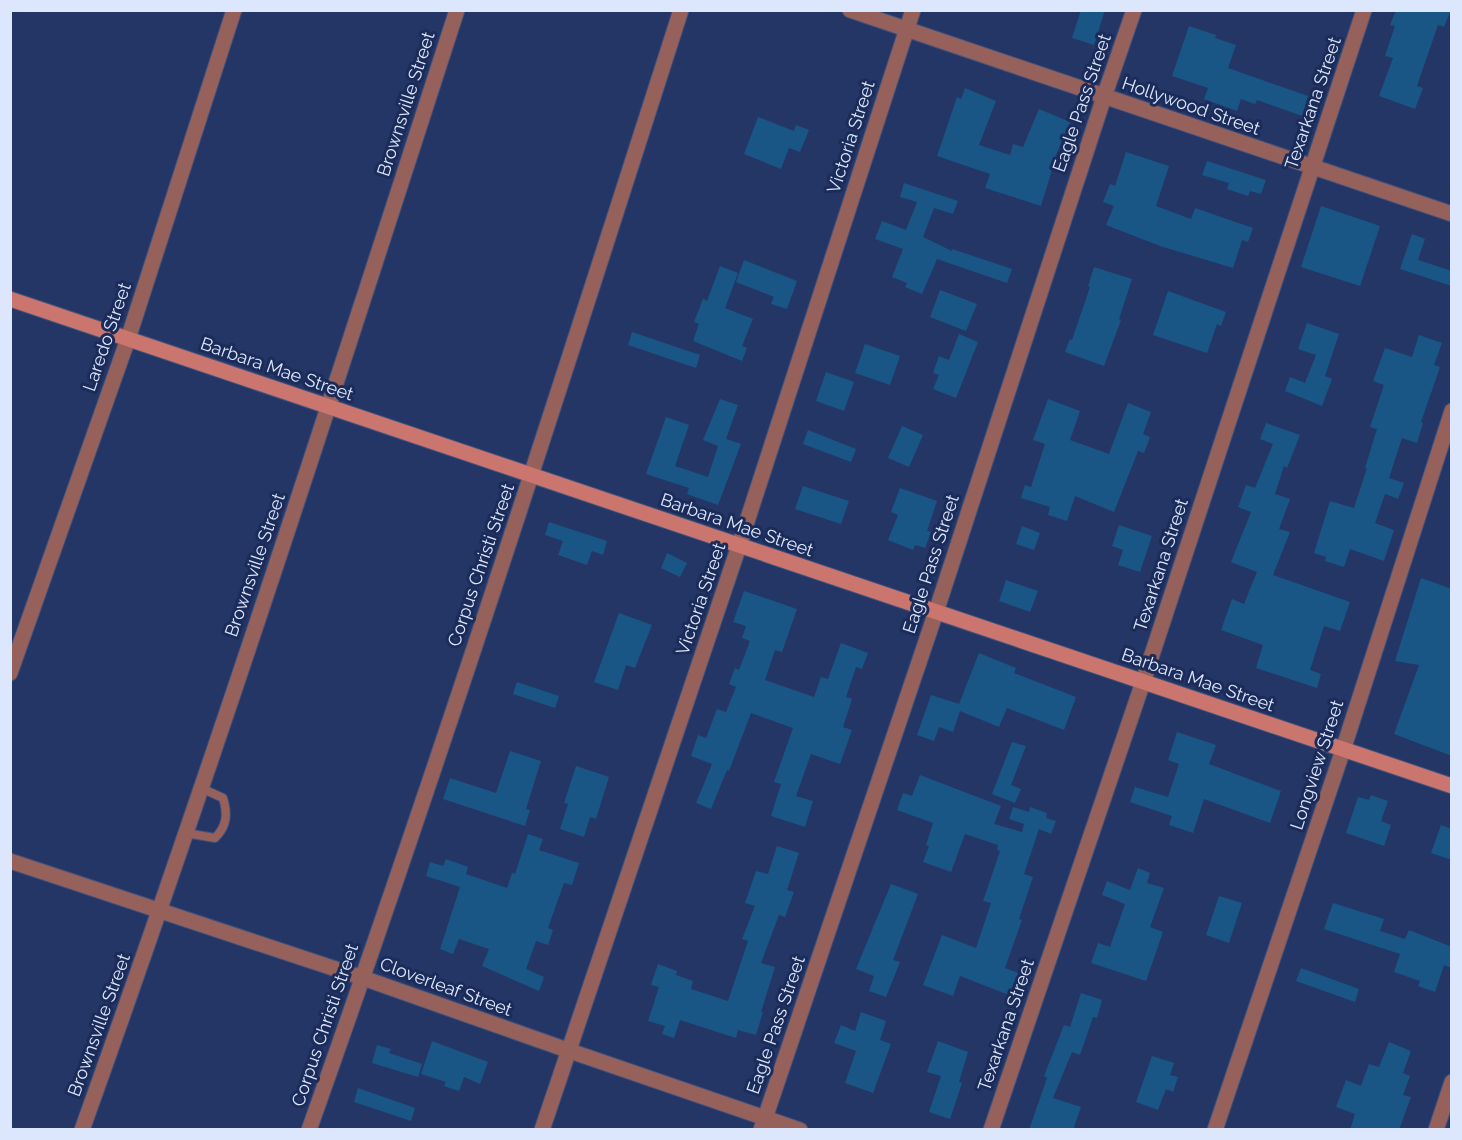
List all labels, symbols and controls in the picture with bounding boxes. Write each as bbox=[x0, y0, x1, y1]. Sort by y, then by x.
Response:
street label: Brownsville Street bbox=[372, 29, 439, 179]
street label: Eagle Pass Street bbox=[1048, 31, 1115, 175]
street label: Texarkana Street bbox=[1280, 34, 1345, 172]
street label: Hollywood Street bbox=[1119, 72, 1263, 139]
street label: Victoria Street bbox=[822, 78, 879, 196]
street label: Laredo Street bbox=[78, 280, 135, 394]
street label: Barbara Mae Street bbox=[198, 333, 356, 405]
street label: Corpus Christi Street bbox=[443, 481, 518, 649]
street label: Barbara Mae Street bbox=[658, 489, 816, 561]
street label: Brownsville Street bbox=[220, 490, 289, 639]
street label: Eagle Pass Street bbox=[898, 492, 963, 636]
street label: Texarkana Street bbox=[1129, 496, 1192, 634]
street label: Victoria Street bbox=[672, 540, 730, 658]
street label: Barbara Mae Street bbox=[1119, 644, 1277, 716]
street label: Longview Street bbox=[1286, 697, 1347, 832]
street label: Corpus Christi Street bbox=[287, 941, 362, 1109]
street label: Brownsville Street bbox=[63, 951, 134, 1099]
street label: Cloverleaf Street bbox=[377, 953, 515, 1020]
street label: Eagle Pass Street bbox=[742, 953, 809, 1097]
street label: Texarkana Street bbox=[973, 956, 1038, 1094]

